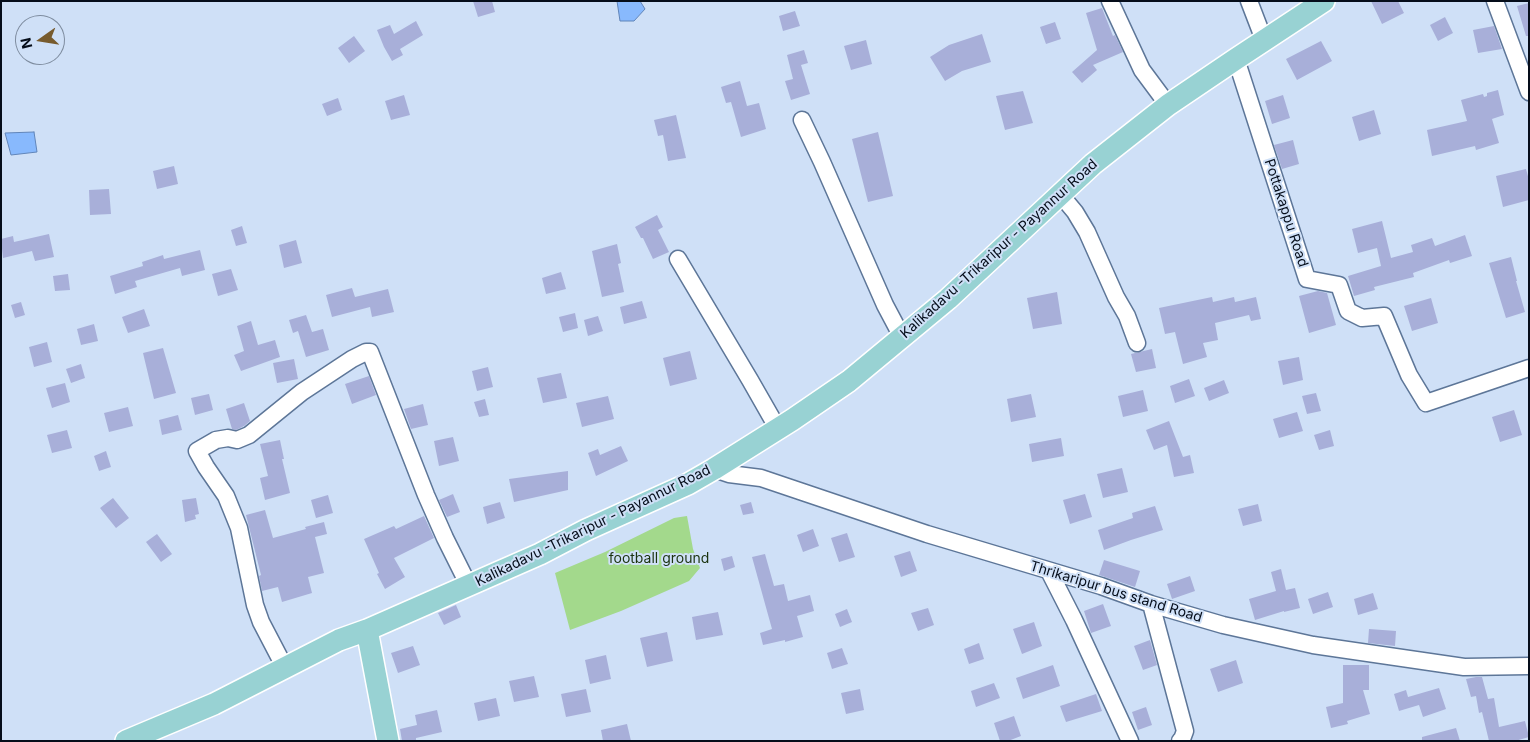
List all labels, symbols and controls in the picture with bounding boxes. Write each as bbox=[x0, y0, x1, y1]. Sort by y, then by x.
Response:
north arrow bbox=[15, 15, 65, 65]
text: N bbox=[16, 36, 35, 50]
street label: Kalikadavu -Trikaripur - Payannur Road bbox=[897, 156, 1101, 342]
street label: Pottakappu Road bbox=[1261, 157, 1311, 269]
street label: Kalikadavu -Trikaripur - Payannur Road bbox=[473, 462, 713, 590]
park label: football ground bbox=[609, 551, 709, 567]
street label: Thrikaripur bus stand Road bbox=[1028, 558, 1204, 626]

